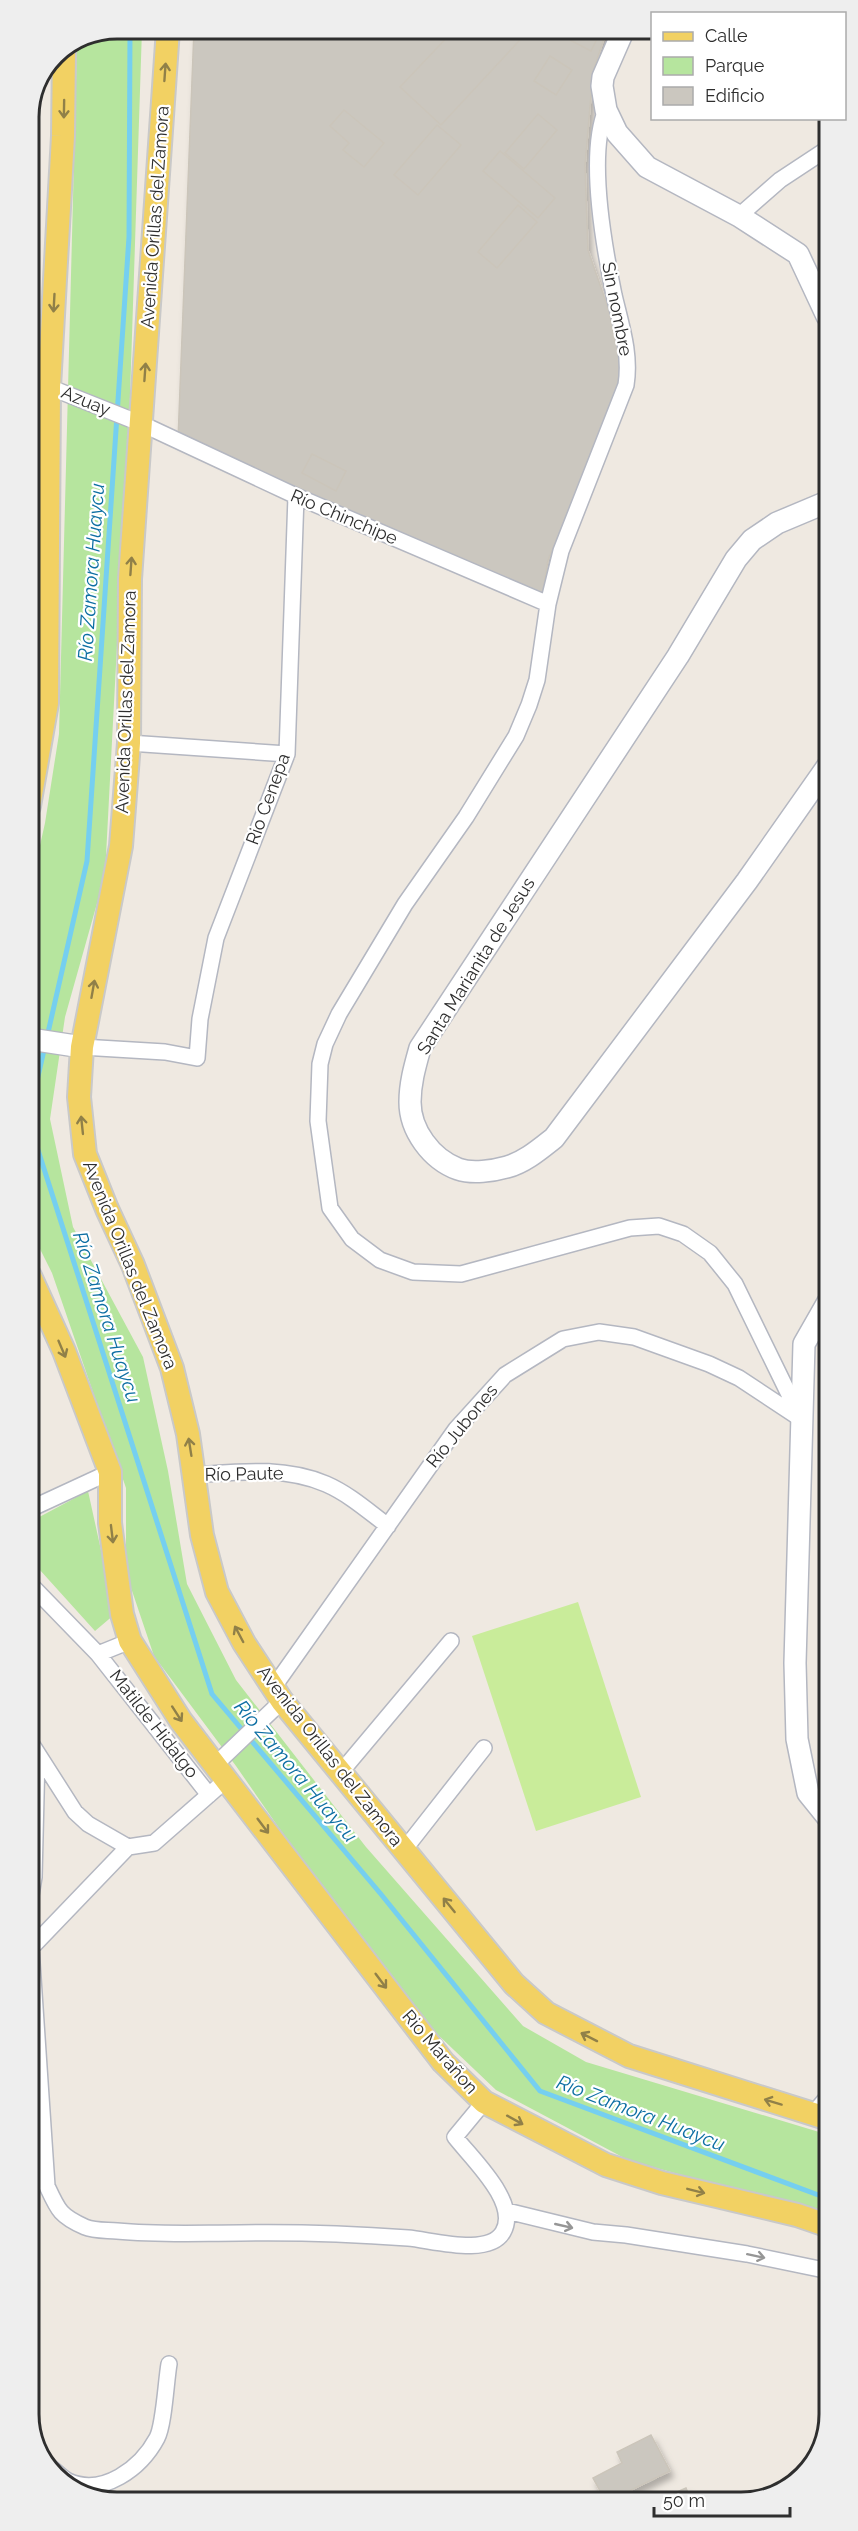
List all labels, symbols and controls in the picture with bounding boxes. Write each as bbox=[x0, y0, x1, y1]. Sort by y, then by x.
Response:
legend bbox=[651, 12, 846, 120]
text: Calle bbox=[705, 25, 748, 46]
text: Parque bbox=[705, 55, 765, 76]
one-way arrow bbox=[159, 63, 170, 83]
text: Edificio bbox=[705, 85, 765, 106]
one-way arrow bbox=[58, 98, 69, 118]
street label: Avenida Orillas del Zamora bbox=[136, 105, 173, 329]
street label: Sin nombre bbox=[598, 260, 637, 358]
one-way arrow bbox=[48, 293, 59, 313]
one-way arrow bbox=[140, 362, 151, 382]
street label: Azuay bbox=[59, 381, 114, 420]
water label: Río Zamora Huaycu bbox=[73, 482, 109, 662]
street label: Río Chinchipe bbox=[288, 485, 401, 549]
one-way arrow bbox=[126, 557, 137, 576]
street label: Avenida Orillas del Zamora bbox=[111, 590, 140, 814]
street label: Rio Cenepa bbox=[241, 750, 294, 847]
street label: Santa Marianita de Jesus bbox=[412, 873, 539, 1058]
one-way arrow bbox=[88, 980, 99, 999]
one-way arrow bbox=[76, 1115, 87, 1135]
street label: Avenida Orillas del Zamora bbox=[79, 1157, 182, 1372]
water label: Río Zamora Huaycu bbox=[68, 1228, 146, 1406]
one-way arrow bbox=[57, 1339, 68, 1357]
street label: Río Jubones bbox=[422, 1380, 502, 1472]
one-way arrow bbox=[184, 1438, 195, 1458]
street label: Río Paute bbox=[204, 1462, 284, 1485]
one-way arrow bbox=[106, 1524, 117, 1544]
one-way arrow bbox=[233, 1626, 245, 1643]
street label: Avenida Orillas del Zamora bbox=[253, 1661, 407, 1850]
street label: Matilde Hidalgo bbox=[106, 1665, 203, 1782]
water label: Río Zamora Huaycu bbox=[229, 1695, 363, 1847]
one-way arrow bbox=[171, 1705, 183, 1722]
one-way arrow bbox=[256, 1818, 269, 1834]
one-way arrow bbox=[443, 1897, 456, 1913]
one-way arrow bbox=[375, 1972, 388, 1988]
street label: Rio Marañon bbox=[398, 2005, 482, 2098]
one-way arrow bbox=[581, 2031, 599, 2042]
water label: Río Zamora Huaycu bbox=[553, 2070, 729, 2156]
one-way arrow bbox=[764, 2096, 783, 2107]
one-way arrow bbox=[506, 2114, 523, 2126]
one-way arrow bbox=[686, 2186, 705, 2198]
one-way arrow bbox=[554, 2220, 573, 2232]
one-way arrow bbox=[746, 2251, 766, 2262]
scale bar bbox=[654, 2480, 790, 2518]
text: 50 m bbox=[663, 2490, 705, 2511]

